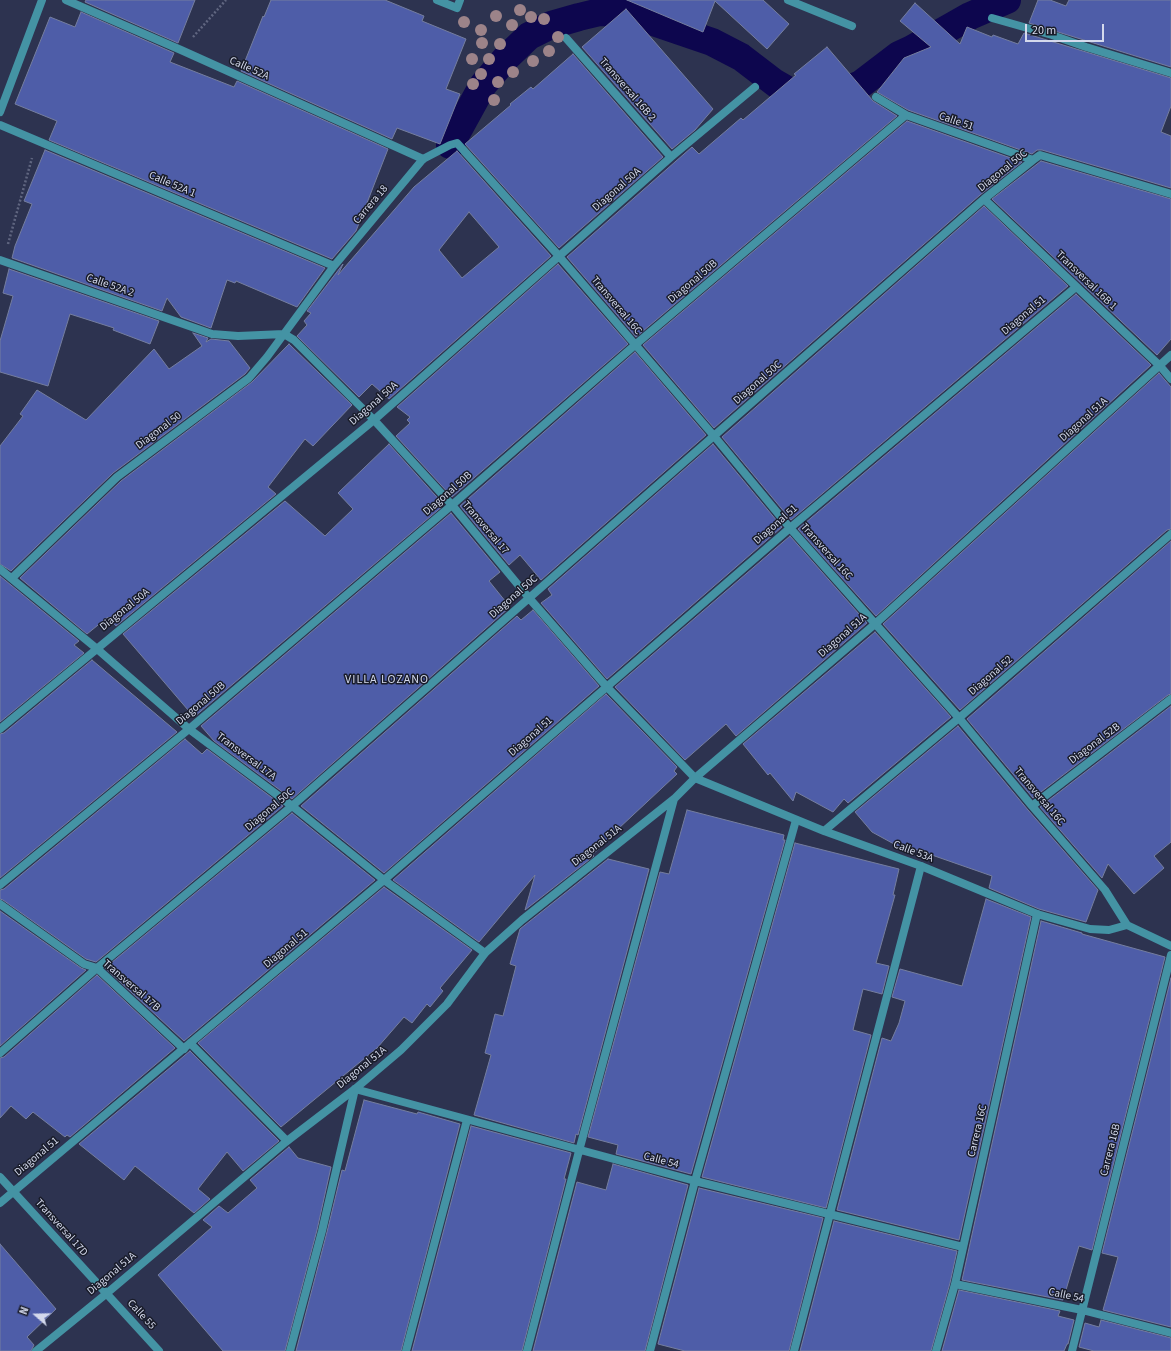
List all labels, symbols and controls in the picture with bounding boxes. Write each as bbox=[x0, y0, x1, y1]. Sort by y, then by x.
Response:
scale bar bbox=[1027, 16, 1106, 42]
text: 20 m bbox=[1032, 22, 1056, 39]
street label: Calle 52A bbox=[227, 54, 271, 84]
street label: Transversal 16B 2 bbox=[596, 56, 658, 124]
street label: Calle 51 bbox=[937, 110, 975, 134]
street label: Diagonal 50C bbox=[975, 147, 1031, 195]
street label: Diagonal 50A bbox=[590, 165, 644, 215]
street label: Calle 52A 1 bbox=[147, 169, 197, 201]
street label: Carrera 18 bbox=[351, 183, 391, 227]
street label: Transversal 16B 1 bbox=[1053, 249, 1119, 313]
street label: Diagonal 50B bbox=[666, 258, 720, 306]
street label: Calle 52A 2 bbox=[84, 272, 136, 300]
street label: Transversal 16C bbox=[588, 274, 644, 338]
street label: Diagonal 51 bbox=[999, 294, 1049, 338]
street label: Diagonal 50C bbox=[731, 358, 785, 408]
street label: Diagonal 50A bbox=[347, 379, 401, 429]
street label: Diagonal 51A bbox=[1057, 395, 1111, 445]
street label: Diagonal 50 bbox=[134, 410, 184, 452]
street label: Diagonal 50B bbox=[421, 469, 475, 519]
street label: Transversal 17 bbox=[459, 499, 511, 557]
street label: Diagonal 51 bbox=[751, 502, 801, 548]
street label: Transversal 16C bbox=[797, 521, 855, 583]
street label: Diagonal 50C bbox=[487, 572, 541, 622]
street label: Diagonal 50A bbox=[98, 586, 152, 634]
street label: Diagonal 51A bbox=[816, 611, 870, 661]
street label: Diagonal 52 bbox=[966, 653, 1016, 699]
district label: VILLA LOZANO bbox=[345, 673, 429, 687]
street label: Diagonal 50B bbox=[174, 680, 228, 728]
street label: Diagonal 51 bbox=[506, 714, 556, 760]
street label: Diagonal 52B bbox=[1067, 721, 1123, 767]
street label: Transversal 17A bbox=[213, 730, 279, 784]
street label: Transversal 16C bbox=[1011, 765, 1067, 829]
street label: Diagonal 50C bbox=[243, 786, 297, 834]
street label: Diagonal 51A bbox=[569, 822, 625, 870]
street label: Calle 53A bbox=[891, 838, 935, 866]
street label: Diagonal 51 bbox=[261, 927, 311, 971]
street label: Transversal 17B bbox=[99, 957, 163, 1015]
street label: Diagonal 51A bbox=[335, 1044, 389, 1092]
street label: Carrera 16C bbox=[966, 1104, 990, 1158]
street label: Carrera 16B bbox=[1098, 1122, 1124, 1178]
street label: Diagonal 51 bbox=[12, 1135, 62, 1179]
street label: Calle 54 bbox=[642, 1150, 680, 1172]
street label: Transversal 17D bbox=[32, 1197, 90, 1259]
street label: Diagonal 51A bbox=[85, 1250, 139, 1298]
street label: Calle 54 bbox=[1047, 1286, 1085, 1306]
north arrow bbox=[16, 1295, 56, 1335]
street label: Calle 55 bbox=[124, 1297, 158, 1333]
text: N bbox=[16, 1305, 33, 1317]

